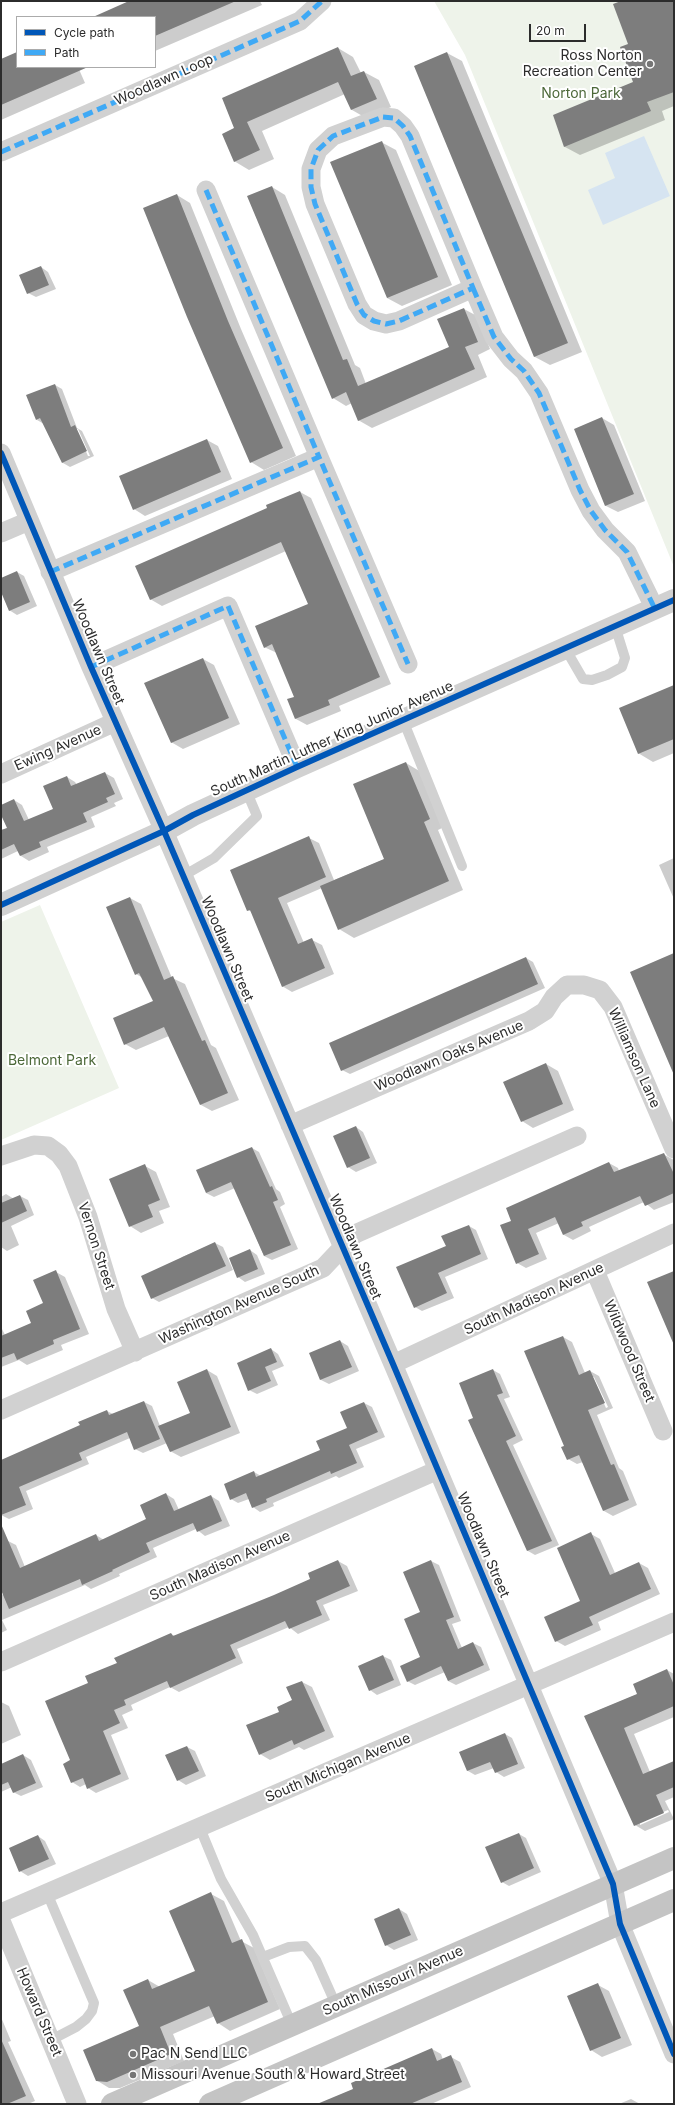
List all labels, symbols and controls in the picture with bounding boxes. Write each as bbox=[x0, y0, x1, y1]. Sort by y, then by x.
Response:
legend bbox=[16, 16, 156, 68]
scale bar bbox=[531, 16, 588, 42]
text: 20 m bbox=[536, 23, 565, 38]
text: Cycle path bbox=[54, 25, 115, 40]
text: Path bbox=[54, 45, 79, 60]
place label: Ross Norton Recreation Center bbox=[523, 48, 642, 80]
street label: Woodlawn Loop bbox=[112, 51, 216, 109]
marker: Ross Norton Recreation Center bbox=[645, 59, 655, 69]
park label: Norton Park bbox=[541, 86, 621, 102]
street label: Woodlawn Street bbox=[68, 597, 128, 707]
street label: South Martin Luther King Junior Avenue bbox=[208, 678, 456, 800]
street label: Ewing Avenue bbox=[12, 721, 104, 775]
street label: Woodlawn Street bbox=[197, 894, 257, 1004]
street label: Williamson Lane bbox=[604, 1005, 664, 1111]
street label: Woodlawn Oaks Avenue bbox=[372, 1017, 526, 1095]
park label: Belmont Park bbox=[8, 1053, 96, 1069]
street label: Woodlawn Street bbox=[325, 1192, 385, 1302]
street label: Vernon Street bbox=[74, 1200, 118, 1292]
street label: South Madison Avenue bbox=[462, 1259, 606, 1339]
street label: Washington Avenue South bbox=[156, 1262, 322, 1348]
street label: Wildwood Street bbox=[600, 1297, 658, 1405]
street label: Woodlawn Street bbox=[453, 1490, 513, 1600]
street label: South Madison Avenue bbox=[147, 1527, 293, 1605]
street label: South Michigan Avenue bbox=[263, 1730, 413, 1806]
street label: South Missouri Avenue bbox=[320, 1942, 466, 2020]
street label: Howard Street bbox=[13, 1965, 65, 2059]
place label: Pac N Send LLC bbox=[141, 2046, 248, 2062]
marker: Pac N Send LLC bbox=[128, 2049, 138, 2059]
place label: Missouri Avenue South & Howard Street bbox=[141, 2067, 405, 2083]
marker: Missouri Avenue South & Howard Street bbox=[128, 2070, 138, 2080]

